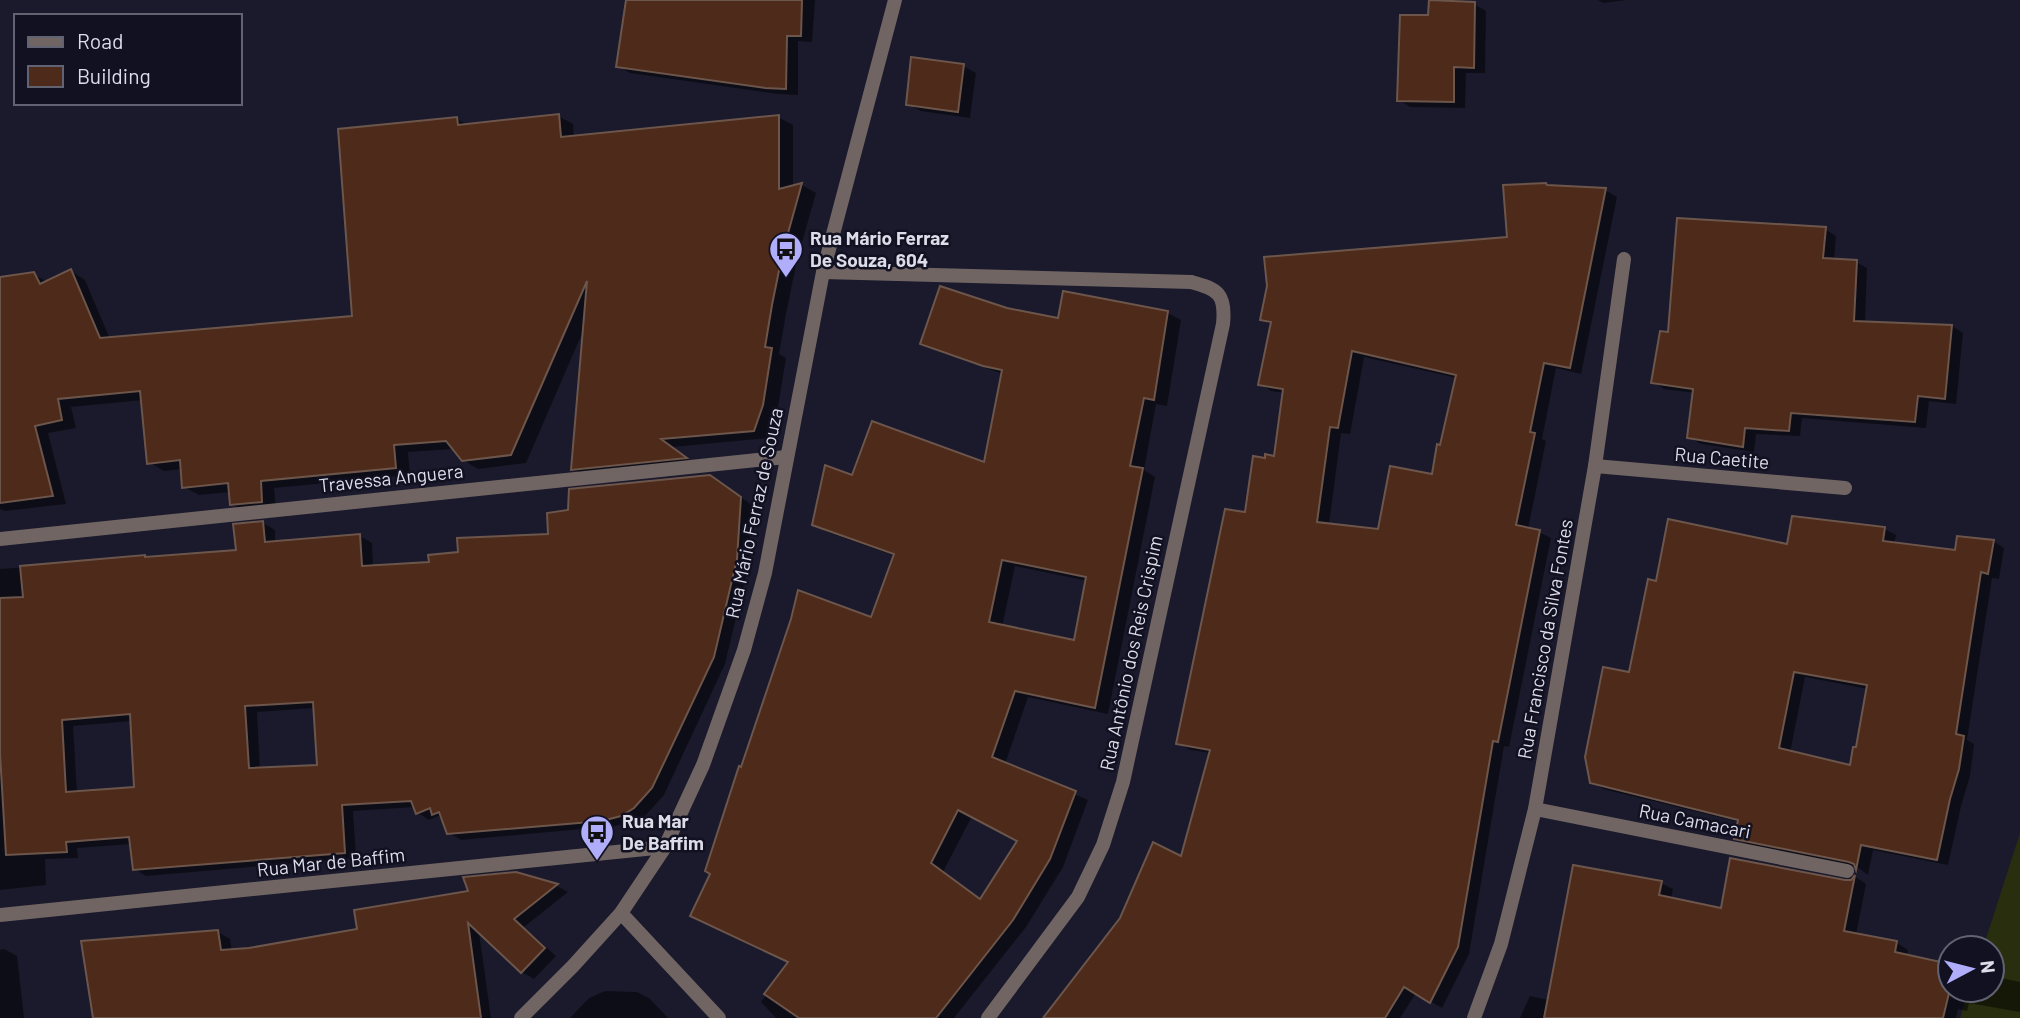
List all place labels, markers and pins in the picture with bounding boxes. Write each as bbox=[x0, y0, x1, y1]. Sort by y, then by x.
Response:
place label: Rua Mário Ferraz De Souza, 604 bbox=[810, 226, 949, 271]
bus stop icon: Rua Mário Ferraz De Souza, 604 bbox=[767, 230, 805, 279]
place label: Rua Mar De Baffim bbox=[622, 809, 704, 854]
bus stop icon: Rua Mar De Baffim bbox=[578, 813, 616, 862]

